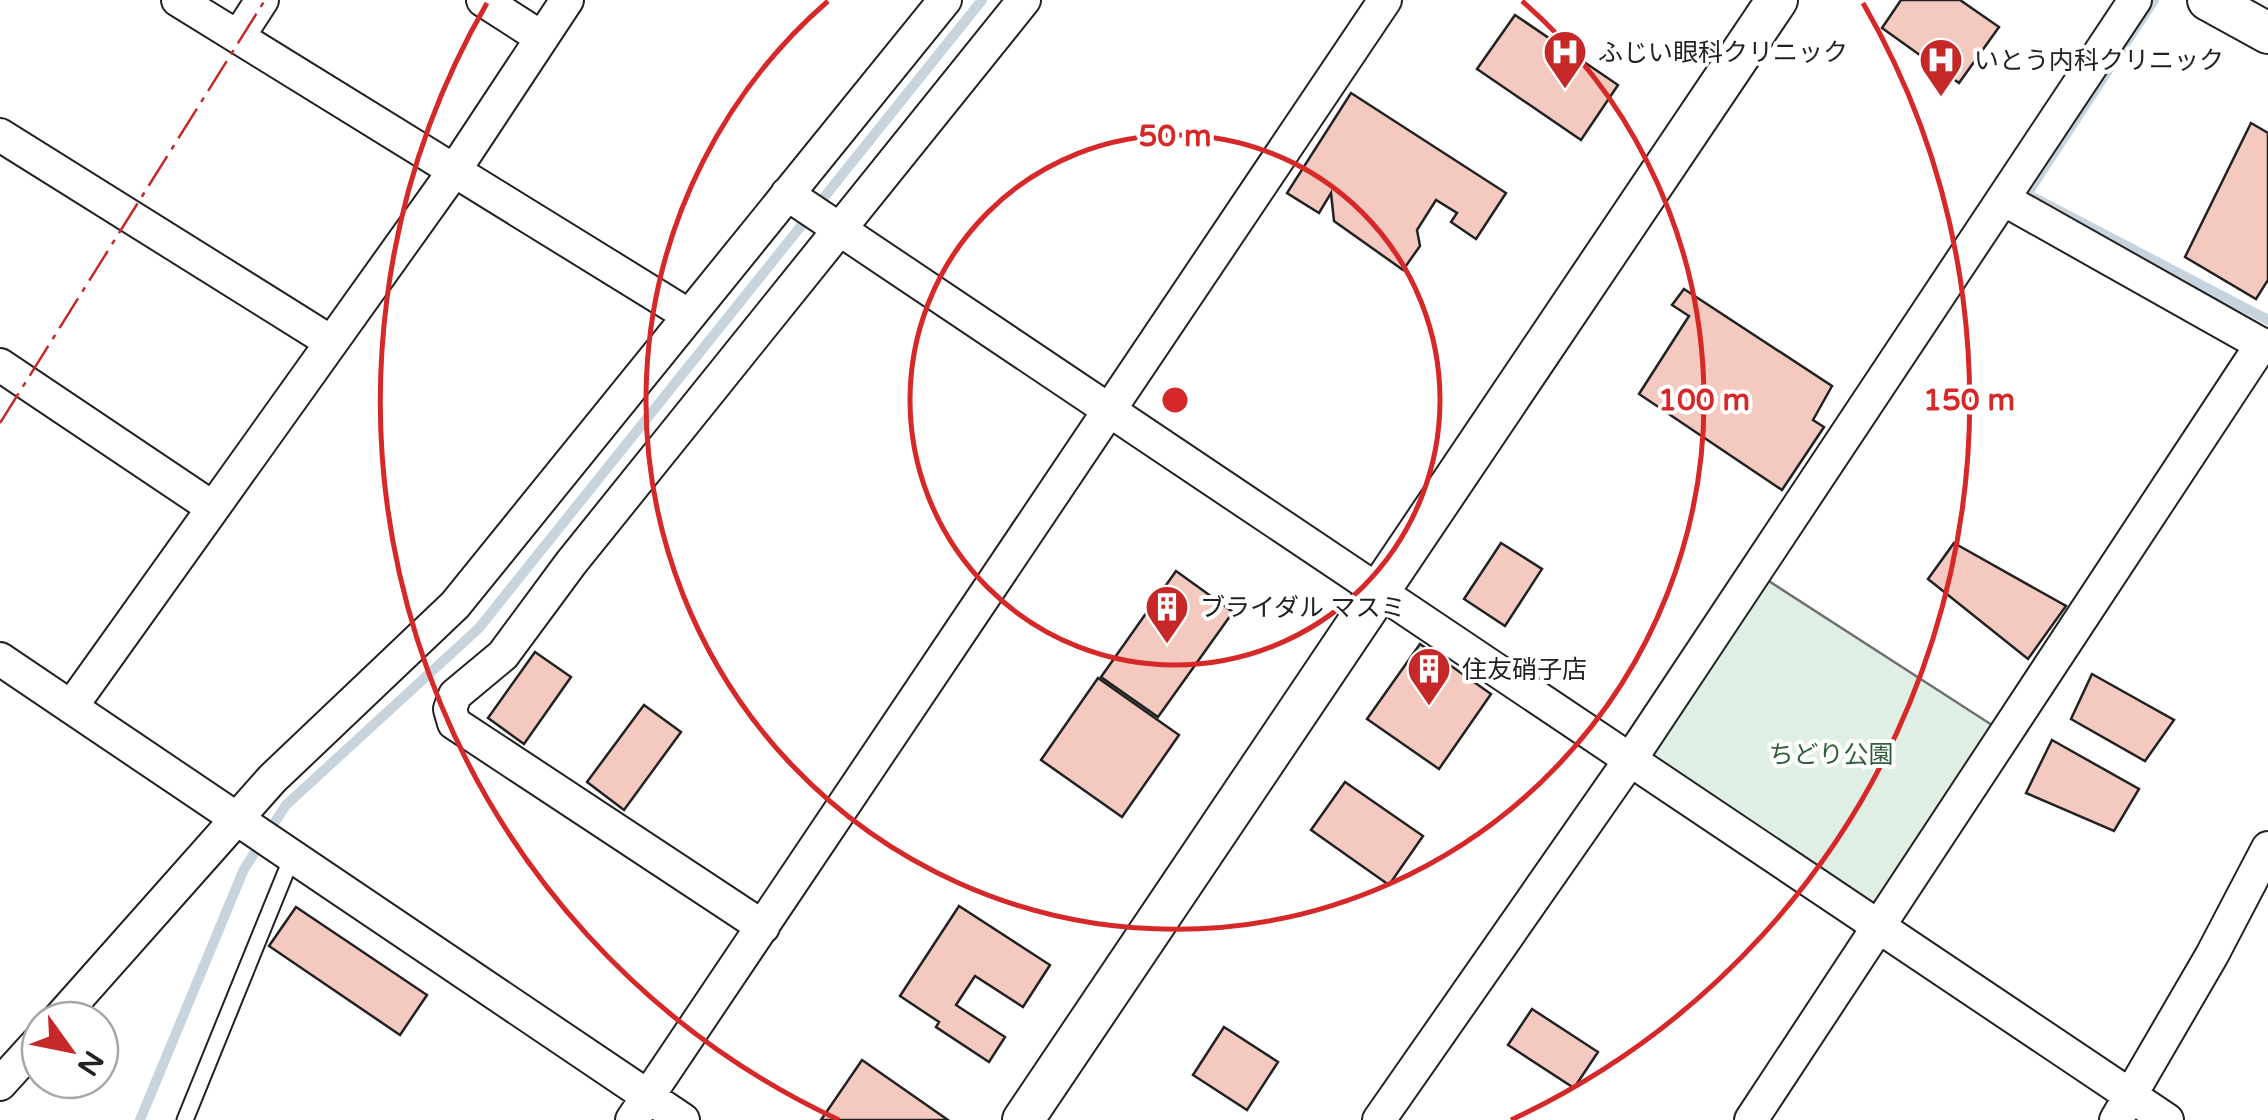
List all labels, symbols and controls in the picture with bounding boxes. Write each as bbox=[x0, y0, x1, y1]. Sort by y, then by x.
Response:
hospital icon: ふじい眼科クリニック bbox=[1542, 29, 1588, 90]
hospital icon: いとう内科クリニック bbox=[1918, 37, 1964, 98]
place label: ふじい眼科クリニック bbox=[1598, 38, 1848, 68]
place label: いとう内科クリニック bbox=[1974, 46, 2224, 76]
text: 50 m bbox=[1138, 118, 1212, 155]
centre of rings bbox=[1157, 382, 1193, 418]
text: 100 m bbox=[1658, 382, 1750, 419]
text: 150 m bbox=[1923, 382, 2015, 419]
building icon: ブライダル マスミ bbox=[1144, 584, 1190, 645]
place label: ブライダル マスミ bbox=[1200, 593, 1406, 623]
building icon: 住友硝子店 bbox=[1406, 646, 1452, 707]
place label: 住友硝子店 bbox=[1462, 655, 1587, 685]
park label: ちどり公園 bbox=[1768, 740, 1894, 770]
north arrow bbox=[20, 1000, 120, 1100]
text: N bbox=[70, 1044, 111, 1082]

